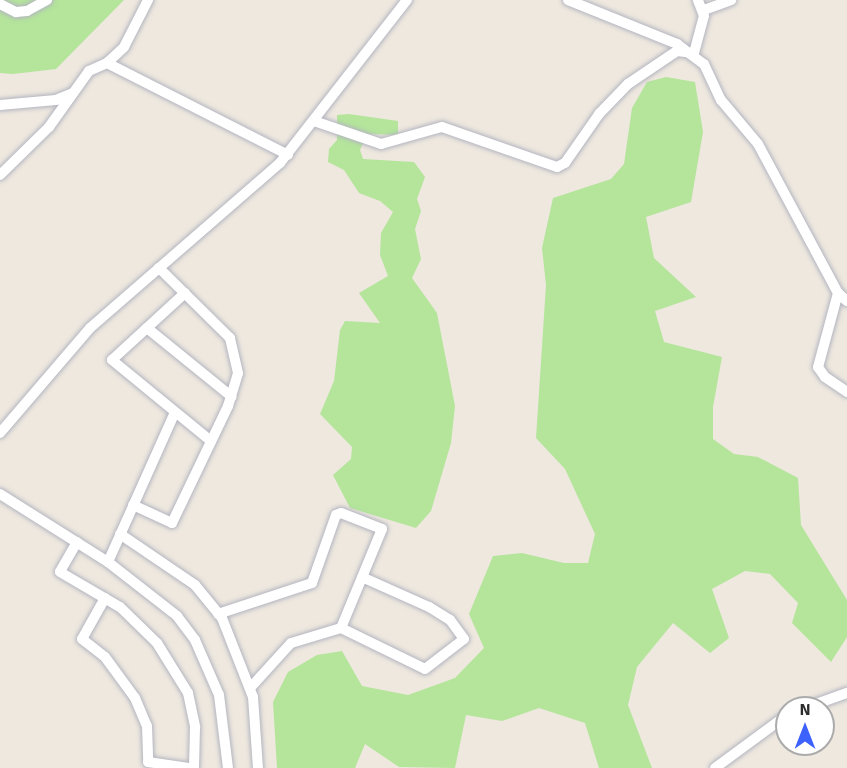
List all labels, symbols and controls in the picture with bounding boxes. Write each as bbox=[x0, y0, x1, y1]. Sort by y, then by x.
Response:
north arrow bbox=[775, 696, 835, 756]
text: N bbox=[799, 700, 811, 720]

